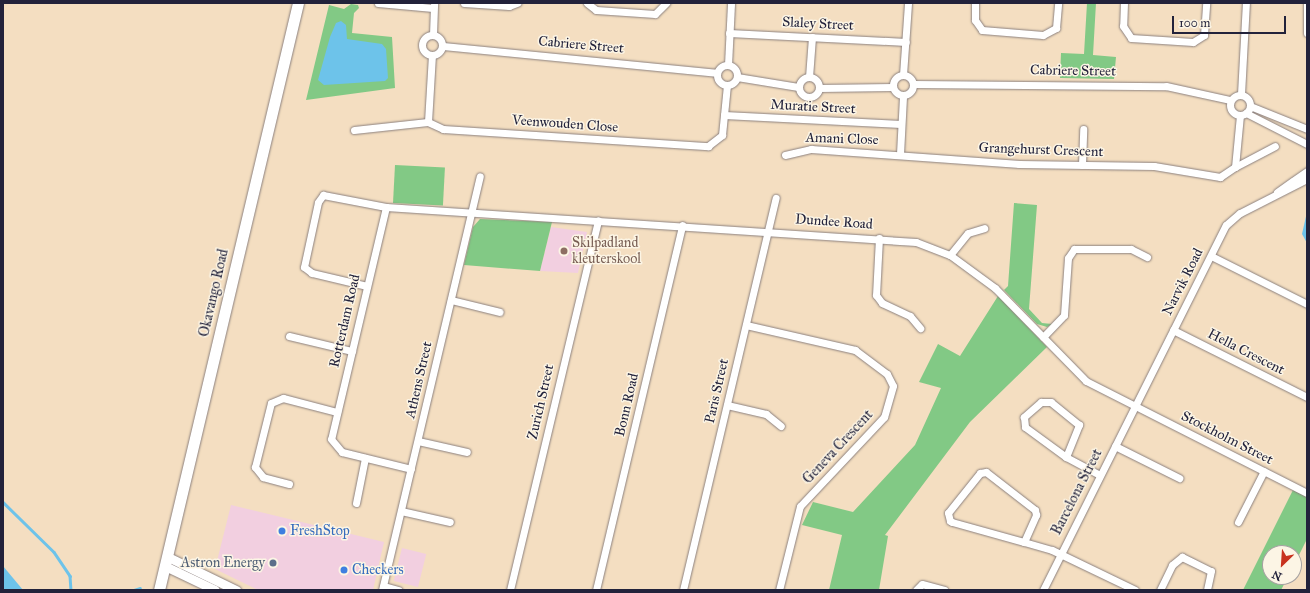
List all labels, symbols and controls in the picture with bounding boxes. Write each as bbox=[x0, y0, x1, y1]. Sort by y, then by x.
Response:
scale bar bbox=[1174, 8, 1288, 34]
street label: Slaley Street bbox=[782, 14, 854, 34]
text: 100 m bbox=[1179, 16, 1210, 30]
street label: Cabriere Street bbox=[538, 33, 624, 57]
street label: Cabriere Street bbox=[1030, 62, 1116, 80]
street label: Muratie Street bbox=[770, 96, 856, 118]
street label: Veenwouden Close bbox=[511, 112, 619, 136]
street label: Amani Close bbox=[805, 129, 879, 149]
street label: Grangehurst Crescent bbox=[978, 139, 1104, 161]
street label: Dundee Road bbox=[795, 211, 873, 233]
place label: Skilpadland kleuterskool bbox=[572, 235, 641, 268]
marker: Skilpadland kleuterskool bbox=[559, 246, 569, 256]
street label: Narvik Road bbox=[1159, 246, 1207, 318]
street label: Okavango Road bbox=[196, 247, 232, 339]
street label: Rotterdam Road bbox=[326, 273, 364, 369]
street label: Hella Crescent bbox=[1205, 325, 1287, 379]
street label: Athens Street bbox=[402, 340, 436, 420]
street label: Paris Street bbox=[701, 357, 733, 425]
street label: Zurich Street bbox=[524, 363, 558, 441]
street label: Bonn Road bbox=[612, 372, 642, 438]
street label: Geneva Crescent bbox=[800, 407, 876, 487]
street label: Stockholm Street bbox=[1178, 408, 1276, 468]
street label: Barcelona Street bbox=[1048, 446, 1106, 538]
place label: FreshStop bbox=[290, 523, 350, 539]
marker: FreshStop bbox=[277, 526, 287, 536]
north arrow bbox=[1262, 545, 1302, 585]
place label: Astron Energy bbox=[181, 555, 265, 571]
marker: Astron Energy bbox=[268, 558, 278, 568]
place label: Checkers bbox=[352, 562, 404, 578]
marker: Checkers bbox=[339, 565, 349, 575]
text: N bbox=[1270, 568, 1284, 583]

